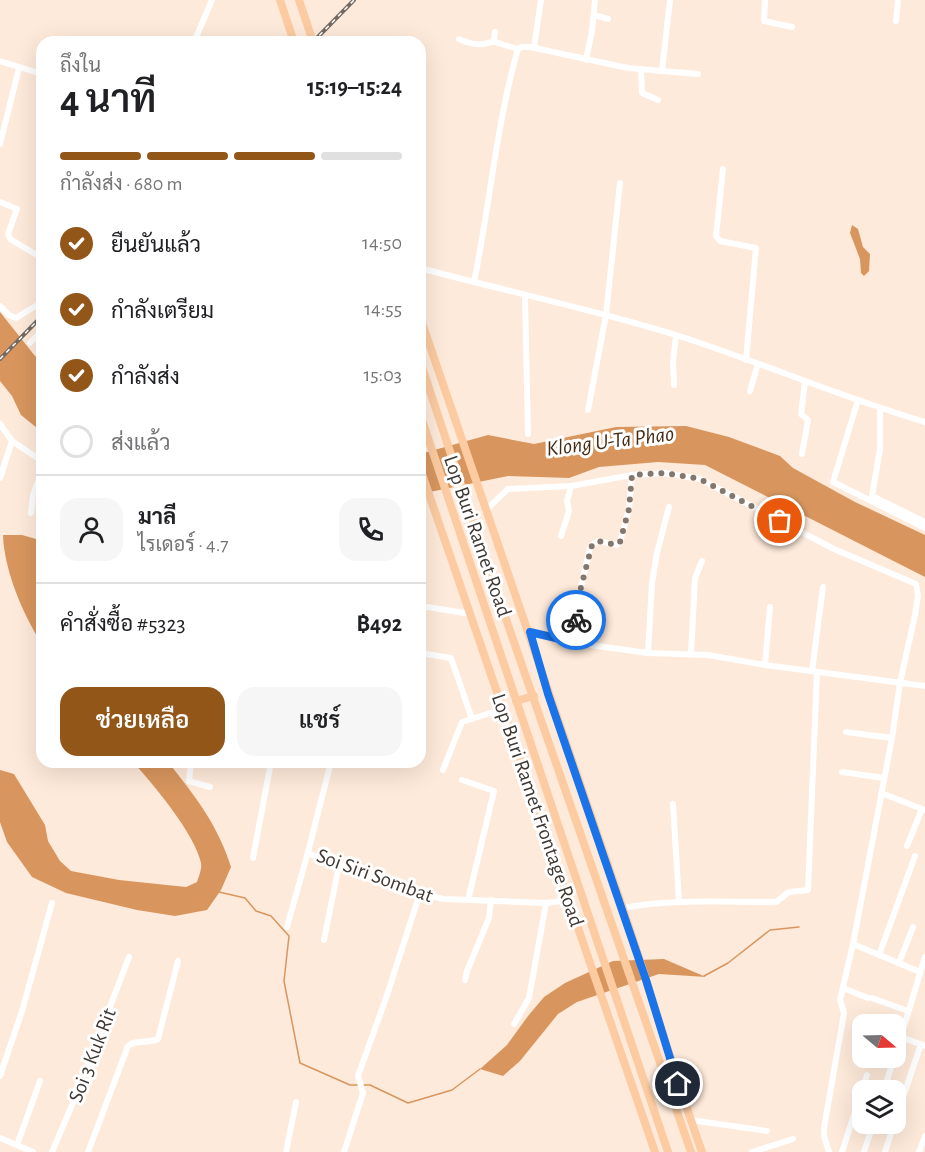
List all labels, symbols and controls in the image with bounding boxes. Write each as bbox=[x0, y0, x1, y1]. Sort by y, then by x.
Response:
text: ถึงใน bbox=[60, 56, 101, 76]
text: 15:19–15:24 bbox=[307, 76, 402, 98]
text: 4 นาที bbox=[60, 81, 156, 120]
text: กำลังส่ง · 680 m bbox=[60, 174, 183, 194]
icon: check bbox=[60, 227, 93, 260]
text: 14:50 bbox=[362, 233, 402, 253]
text: ยืนยันแล้ว bbox=[111, 234, 201, 256]
icon: check bbox=[60, 293, 93, 326]
text: 14:55 bbox=[364, 299, 402, 319]
text: กำลังเตรียม bbox=[111, 300, 214, 322]
icon: check bbox=[60, 359, 93, 392]
text: 15:03 bbox=[363, 365, 402, 385]
text: กำลังส่ง bbox=[111, 366, 180, 388]
water label: Klong U-Ta Phao bbox=[545, 422, 675, 460]
text: ส่งแล้ว bbox=[111, 432, 171, 454]
street label: Lop Buri Ramet Road bbox=[440, 453, 515, 620]
pin bbox=[754, 495, 805, 546]
button: person bbox=[60, 498, 123, 561]
button: phone bbox=[339, 498, 402, 561]
icon: bag bbox=[763, 504, 796, 537]
text: มาลี bbox=[138, 506, 176, 528]
text: ไรเดอร์ · 4.7 bbox=[138, 535, 229, 555]
courier bbox=[546, 590, 606, 650]
icon: bike bbox=[560, 604, 593, 637]
text: คำสั่งซื้อ #5323 bbox=[60, 613, 185, 635]
text: ฿492 bbox=[357, 613, 402, 635]
button: ช่วยเหลือ bbox=[60, 687, 225, 756]
button: แชร์ bbox=[237, 687, 402, 756]
street label: Lop Buri Ramet Frontage Road bbox=[488, 691, 587, 930]
street label: Soi Siri Sombat bbox=[314, 845, 436, 906]
street label: Soi 3 Kuk Rit bbox=[65, 1005, 120, 1105]
north arrow bbox=[852, 1014, 906, 1068]
map controls bbox=[852, 1014, 906, 1134]
pin bbox=[652, 1058, 703, 1109]
icon: home bbox=[661, 1067, 694, 1100]
button: layers bbox=[852, 1080, 906, 1134]

